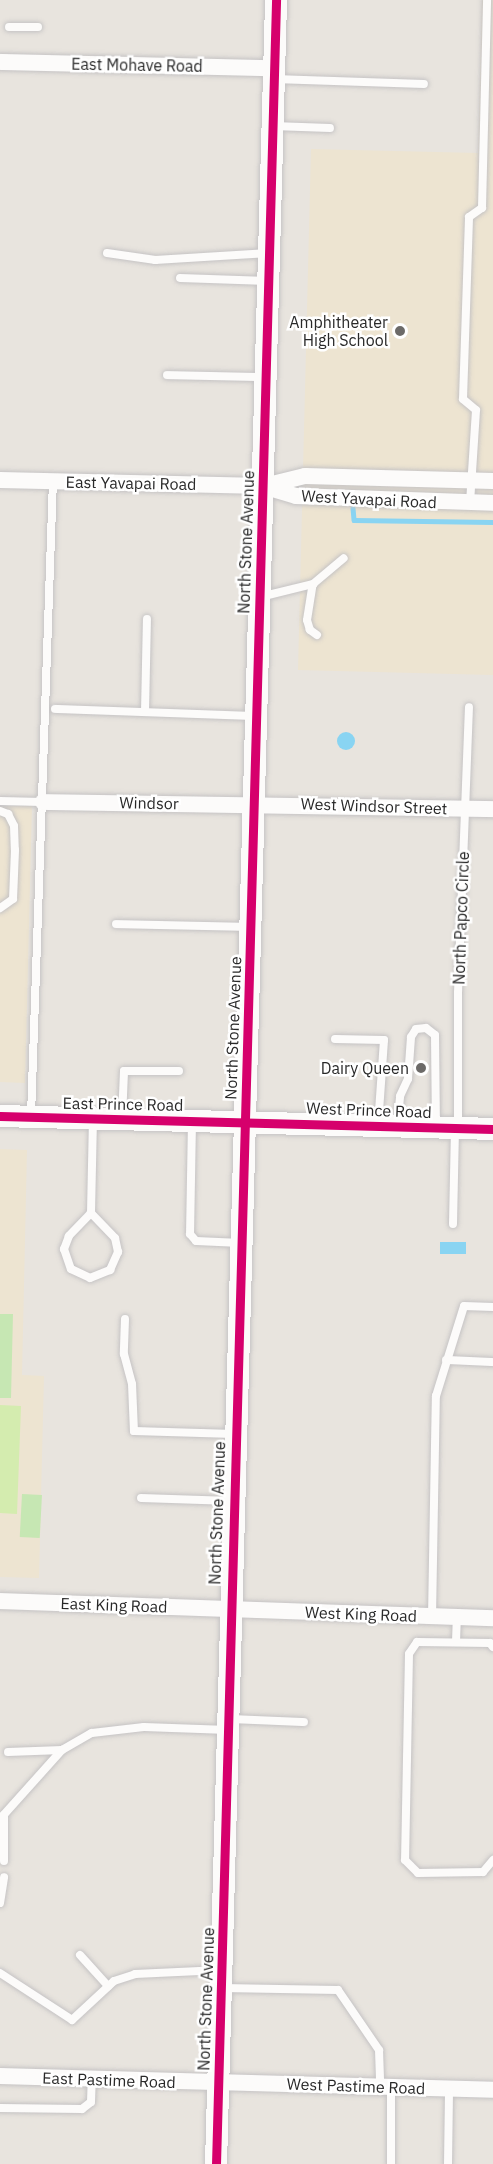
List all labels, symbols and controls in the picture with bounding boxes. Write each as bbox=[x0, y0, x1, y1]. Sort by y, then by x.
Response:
street label: East Mohave Road bbox=[71, 54, 203, 76]
place label: Amphitheater High School bbox=[289, 312, 388, 350]
marker: Amphitheater High School bbox=[393, 324, 407, 338]
street label: North Stone Avenue bbox=[234, 470, 258, 614]
street label: East Yavapai Road bbox=[65, 472, 197, 494]
street label: West Yavapai Road bbox=[301, 486, 437, 512]
street label: Windsor bbox=[119, 793, 179, 813]
street label: West Windsor Street bbox=[300, 794, 448, 818]
street label: North Papco Circle bbox=[449, 851, 473, 985]
street label: North Stone Avenue bbox=[221, 956, 245, 1100]
place label: Dairy Queen bbox=[321, 1058, 409, 1078]
marker: Dairy Queen bbox=[414, 1061, 428, 1075]
street label: East Prince Road bbox=[62, 1093, 184, 1115]
street label: West Prince Road bbox=[306, 1098, 432, 1122]
street label: North Stone Avenue bbox=[205, 1441, 229, 1585]
street label: East King Road bbox=[60, 1594, 168, 1616]
street label: West King Road bbox=[305, 1602, 417, 1626]
street label: North Stone Avenue bbox=[194, 1927, 218, 2071]
street label: East Pastime Road bbox=[42, 2068, 176, 2092]
street label: West Pastime Road bbox=[286, 2074, 426, 2098]

